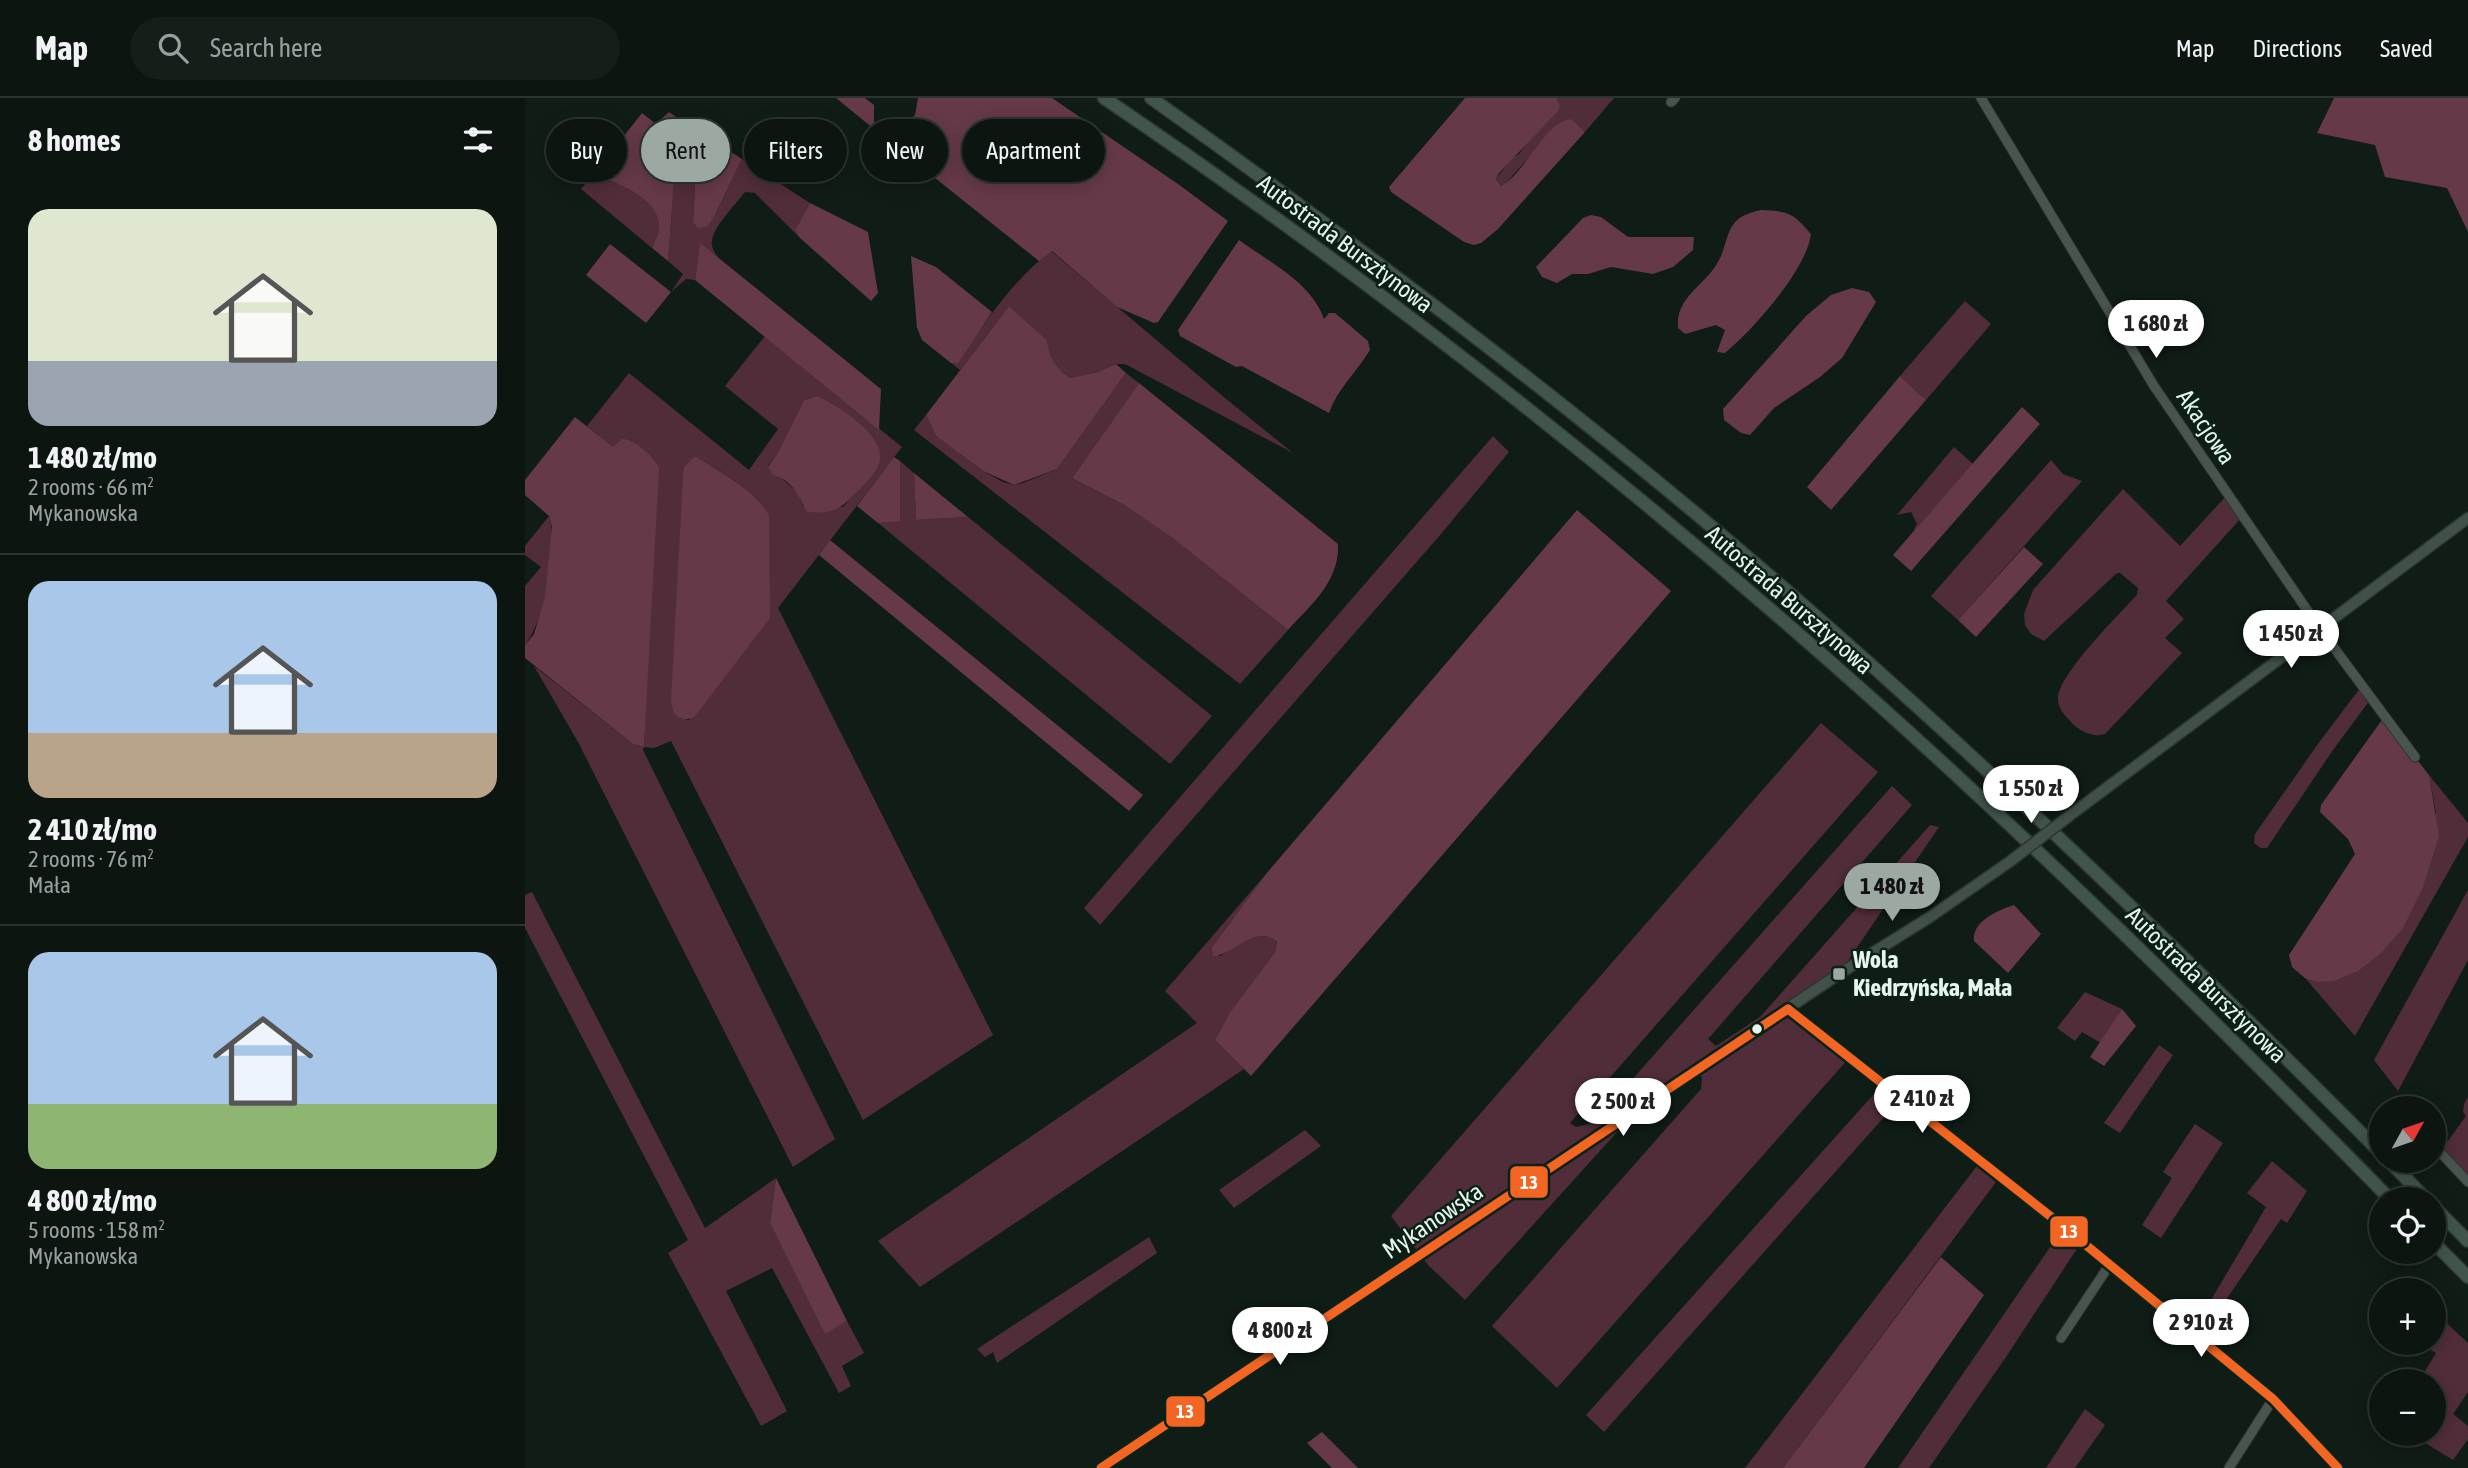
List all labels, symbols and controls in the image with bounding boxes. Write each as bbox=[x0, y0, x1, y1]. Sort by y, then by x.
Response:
search box bbox=[130, 17, 620, 80]
text: Map bbox=[35, 29, 88, 67]
icon: search bbox=[154, 29, 192, 67]
text: Search here bbox=[210, 33, 322, 63]
text: Map bbox=[2176, 35, 2214, 62]
text: Directions bbox=[2252, 35, 2342, 62]
text: Saved bbox=[2380, 35, 2433, 62]
chip: Buy bbox=[546, 119, 627, 182]
chip: Rent bbox=[641, 119, 730, 182]
chip: Filters bbox=[744, 119, 847, 182]
chip: New bbox=[861, 119, 948, 182]
chip: Apartment bbox=[962, 119, 1105, 182]
icon: filters bbox=[459, 121, 497, 159]
text: 8 homes bbox=[28, 123, 121, 157]
street label: Autostrada Bursztynowa bbox=[1252, 169, 1438, 318]
icon: home bbox=[200, 255, 326, 381]
pin: 1 680 zł bbox=[2084, 300, 2228, 360]
text: 1 680 zł bbox=[2124, 310, 2188, 336]
street label: Akacjowa bbox=[2172, 384, 2241, 469]
text: 1 480 zł/mo bbox=[28, 440, 157, 474]
text: 2 rooms · 66 m² bbox=[28, 474, 154, 500]
text: Mykanowska bbox=[28, 500, 138, 526]
street label: Autostrada Bursztynowa bbox=[1700, 520, 1878, 679]
pin: 1 450 zł bbox=[2219, 610, 2363, 670]
text: 1 450 zł bbox=[2259, 620, 2323, 646]
icon: home bbox=[200, 627, 326, 753]
pin: 1 550 zł bbox=[1959, 766, 2103, 825]
text: 1 550 zł bbox=[1999, 775, 2063, 801]
text: 2 410 zł/mo bbox=[28, 812, 157, 846]
text: 2 rooms · 76 m² bbox=[28, 846, 154, 872]
pin: 1 480 zł bbox=[1820, 864, 1964, 923]
text: Mała bbox=[28, 872, 71, 898]
text: 1 480 zł bbox=[1860, 873, 1924, 899]
street label: Autostrada Bursztynowa bbox=[2121, 901, 2292, 1068]
place label: Wola Kiedrzyńska, Mała bbox=[1852, 946, 2012, 1001]
marker: Wola Kiedrzyńska, Mała bbox=[1831, 966, 1847, 982]
icon: home bbox=[200, 998, 326, 1124]
unlabelled marker bbox=[1750, 1022, 1764, 1036]
pin: 2 410 zł bbox=[1850, 1076, 1994, 1135]
pin: 2 500 zł bbox=[1551, 1079, 1695, 1138]
text: 2 410 zł bbox=[1890, 1085, 1954, 1111]
text: 2 500 zł bbox=[1591, 1088, 1655, 1114]
north arrow bbox=[2369, 1096, 2447, 1172]
map controls bbox=[2369, 1096, 2446, 1446]
line badge: 13 bbox=[1509, 1165, 1549, 1199]
text: 13 bbox=[1520, 1171, 1538, 1193]
street label: Mykanowska bbox=[1378, 1177, 1488, 1264]
text: 4 800 zł/mo bbox=[28, 1183, 157, 1217]
button: locate bbox=[2369, 1187, 2446, 1264]
line badge: 13 bbox=[2049, 1215, 2089, 1248]
text: 5 rooms · 158 m² bbox=[28, 1217, 165, 1243]
text: 13 bbox=[2060, 1220, 2078, 1242]
text: Mykanowska bbox=[28, 1243, 138, 1269]
button: + bbox=[2369, 1278, 2446, 1355]
pin: 2 910 zł bbox=[2129, 1300, 2273, 1359]
pin: 4 800 zł bbox=[1208, 1308, 1352, 1367]
text: 2 910 zł bbox=[2169, 1309, 2233, 1335]
text: 4 800 zł bbox=[1248, 1317, 1312, 1343]
button: − bbox=[2369, 1369, 2446, 1446]
line badge: 13 bbox=[1165, 1395, 1206, 1428]
text: 13 bbox=[1176, 1400, 1194, 1422]

